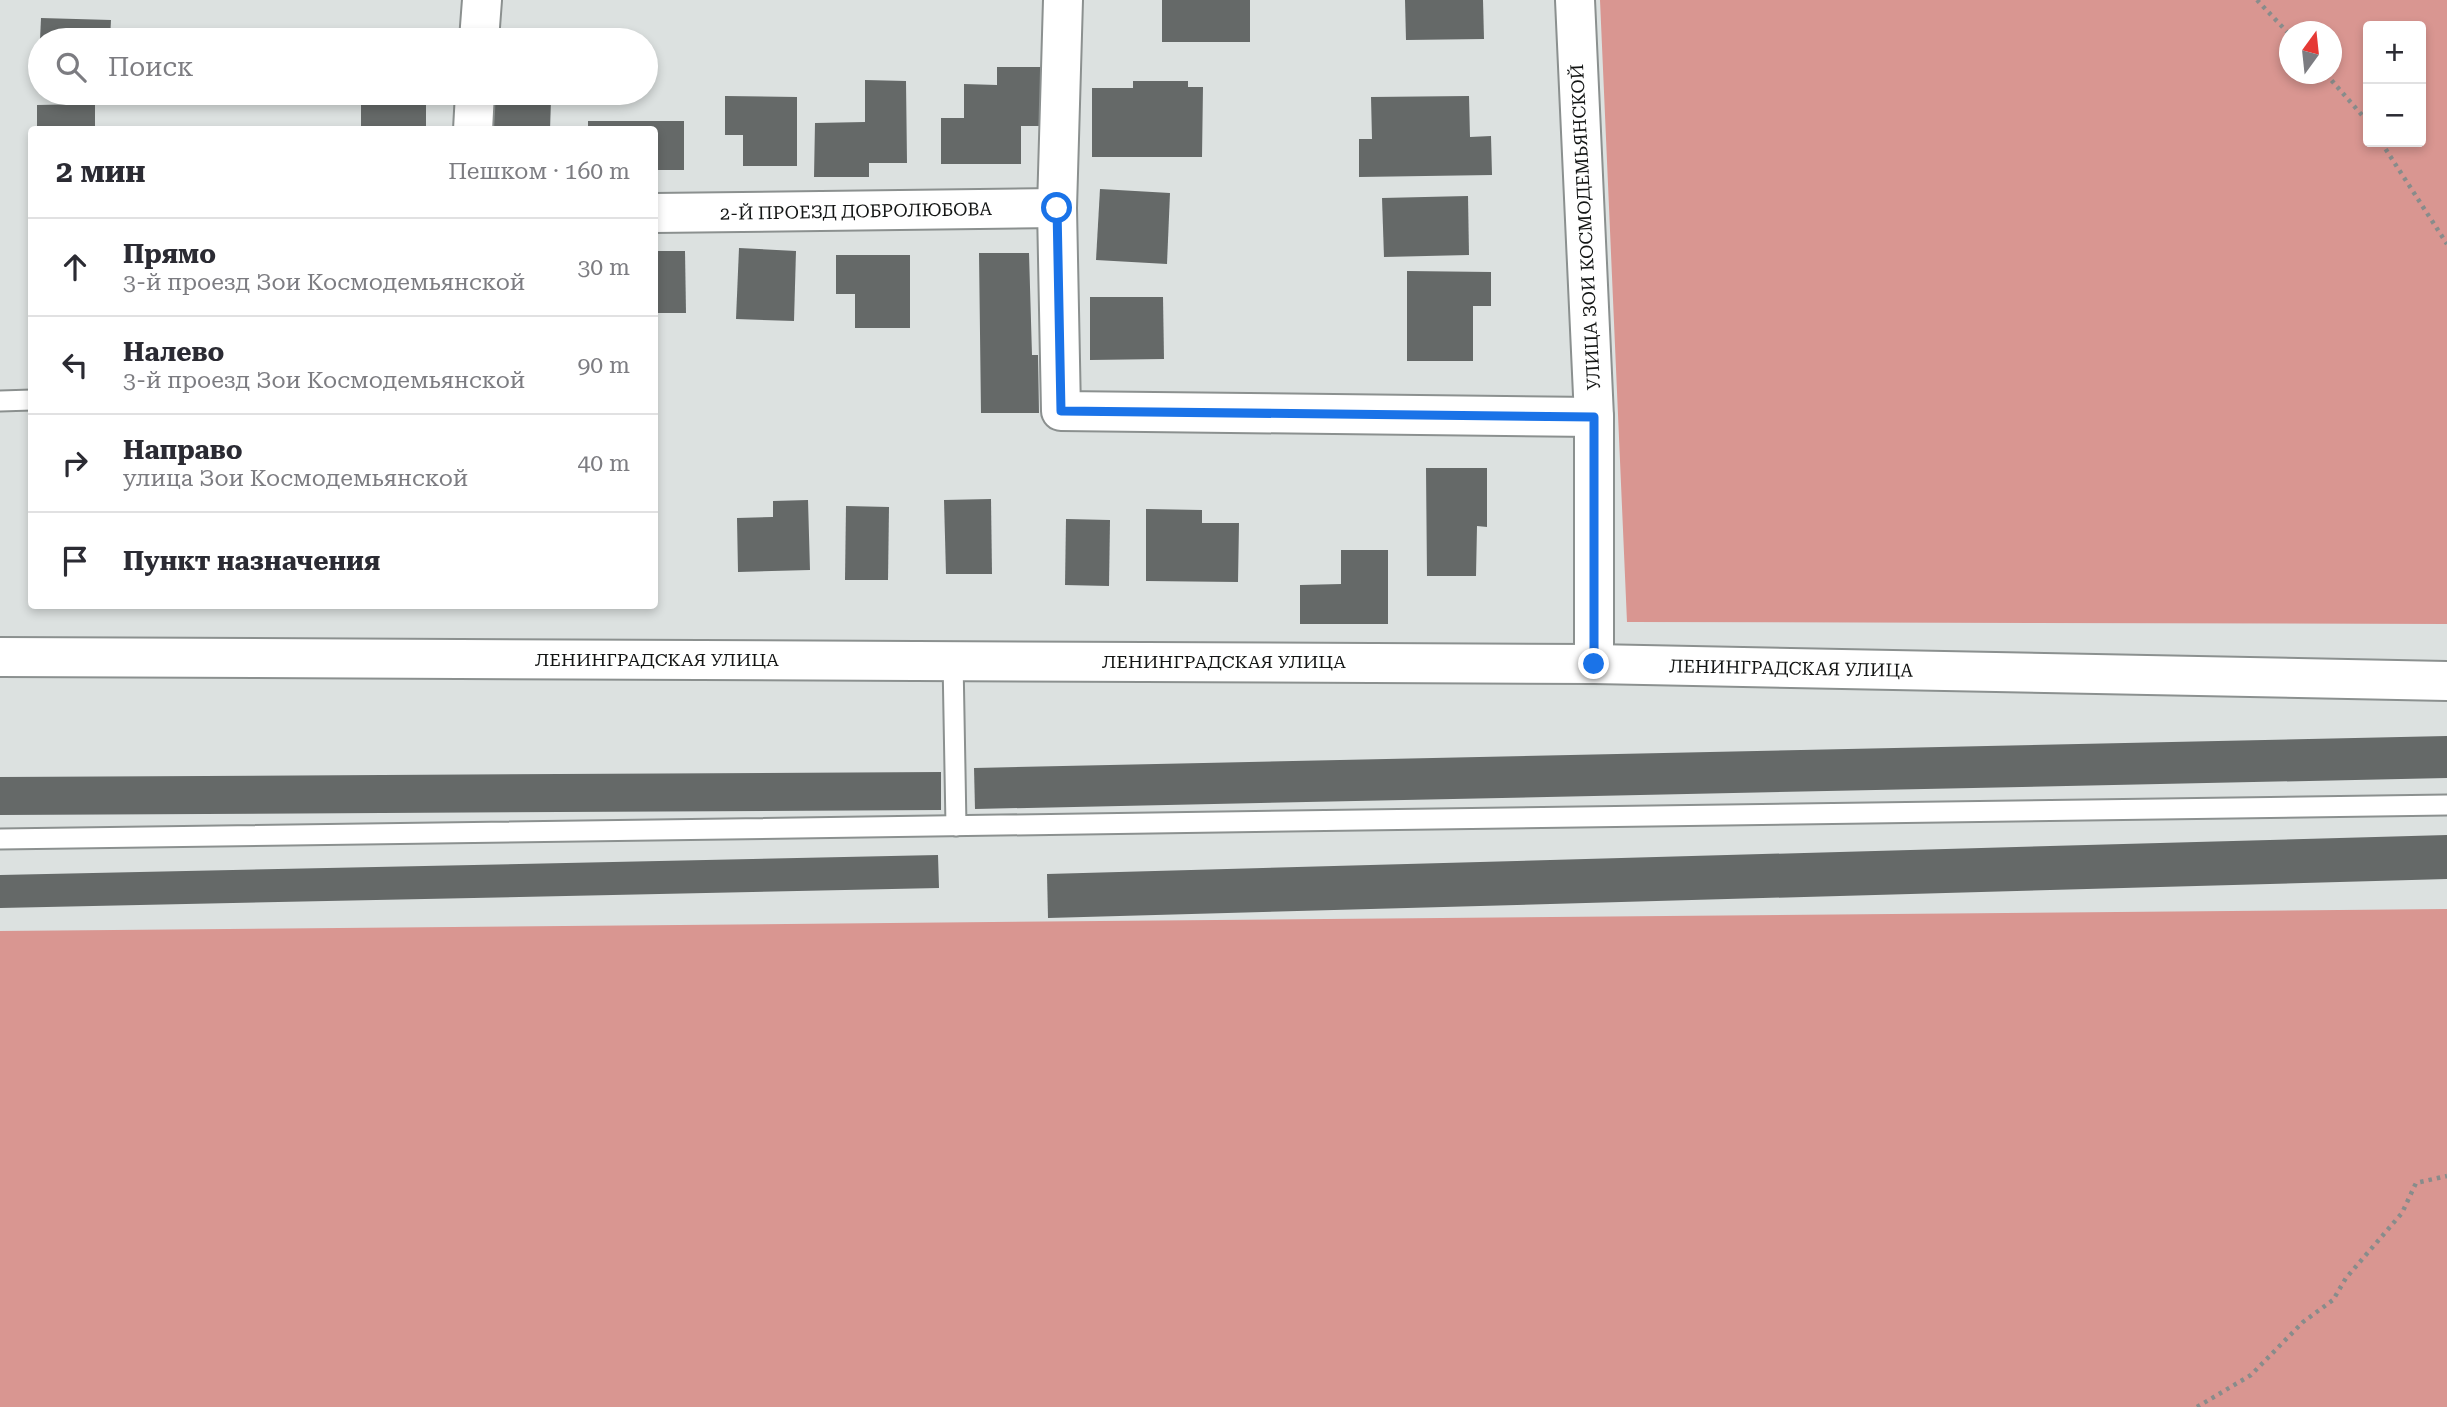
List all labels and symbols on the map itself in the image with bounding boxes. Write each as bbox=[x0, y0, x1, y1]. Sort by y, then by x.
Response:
north arrow bbox=[2279, 21, 2342, 84]
street label: УЛИЦА ЗОИ КОСМОДЕМЬЯНСКОЙ bbox=[1566, 63, 1604, 391]
route start bbox=[1041, 192, 1072, 223]
street label: 2-Й ПРОЕЗД ДОБРОЛЮБОВА bbox=[720, 198, 993, 224]
route end bbox=[1578, 648, 1609, 679]
street label: ЛЕНИНГРАДСКАЯ УЛИЦА bbox=[535, 649, 779, 670]
street label: ЛЕНИНГРАДСКАЯ УЛИЦА bbox=[1102, 651, 1346, 672]
street label: ЛЕНИНГРАДСКАЯ УЛИЦА bbox=[1669, 655, 1913, 681]

